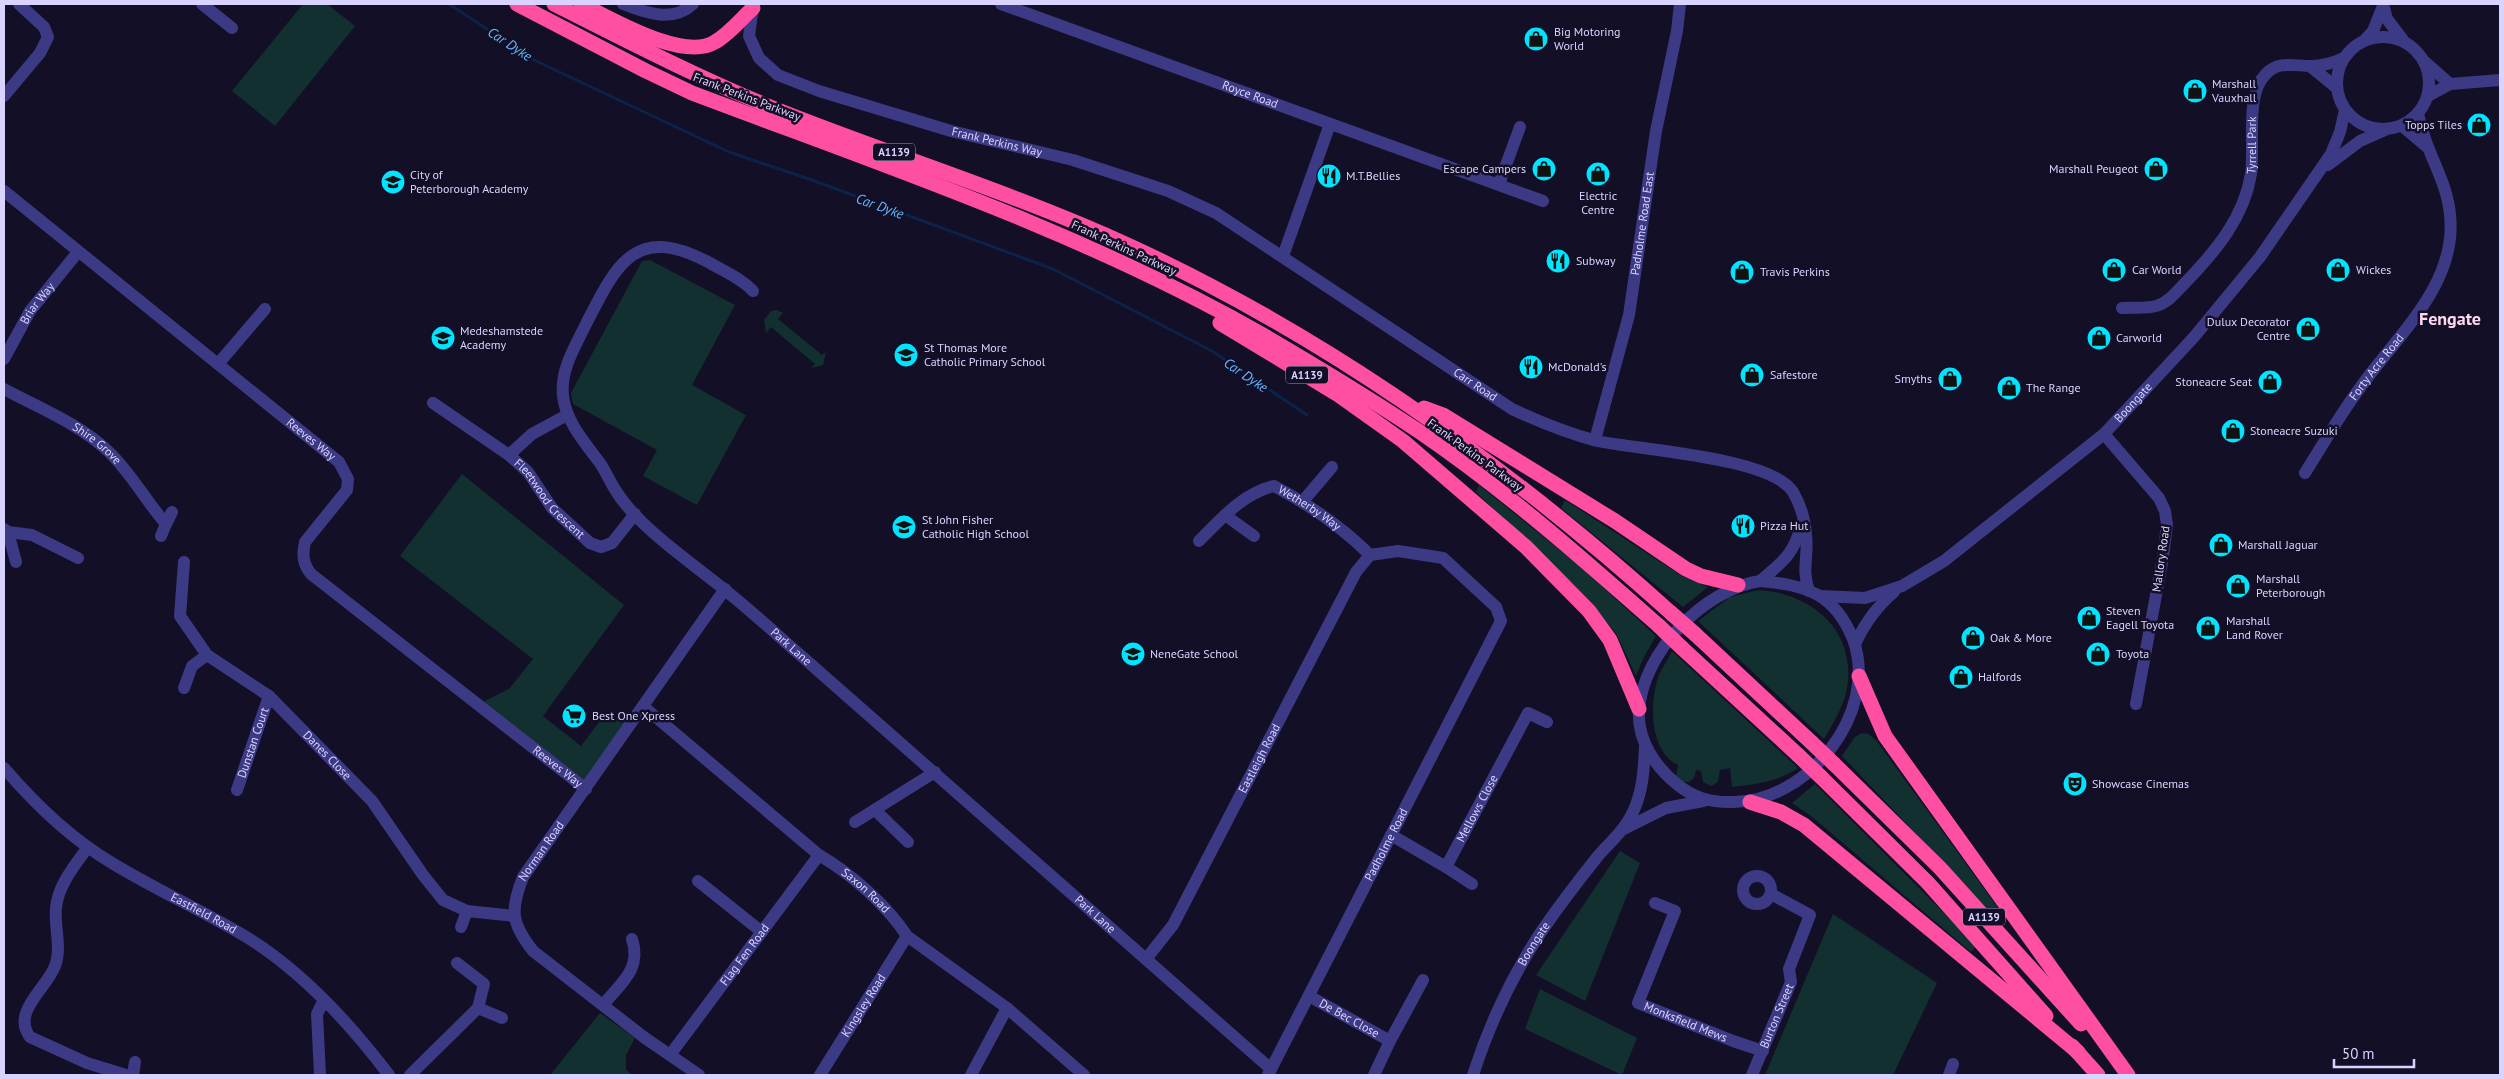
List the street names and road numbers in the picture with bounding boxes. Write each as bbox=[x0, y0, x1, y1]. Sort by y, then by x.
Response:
street label: Frank Perkins Parkway bbox=[691, 69, 803, 124]
street label: Royce Road bbox=[1220, 77, 1280, 111]
street label: Tyrrell Park bbox=[2243, 116, 2259, 175]
street label: Frank Perkins Way bbox=[950, 123, 1044, 160]
road number: A1139 bbox=[873, 144, 915, 160]
street label: Padholme Road East bbox=[1627, 171, 1657, 276]
street label: Frank Perkins Parkway bbox=[1069, 217, 1179, 279]
street label: Briar Way bbox=[16, 279, 58, 326]
street label: Forty Acre Road bbox=[2346, 330, 2407, 403]
street label: Carr Road bbox=[1451, 364, 1500, 404]
road number: A1139 bbox=[1286, 366, 1328, 384]
street label: Boongate bbox=[2111, 379, 2155, 425]
street label: Reeves Way bbox=[284, 415, 339, 464]
street label: Frank Perkins Parkway bbox=[1425, 415, 1526, 494]
street label: Shire Grove bbox=[70, 419, 125, 467]
street label: Fleetwood Crescent bbox=[511, 455, 588, 541]
street label: Wetherby Way bbox=[1276, 482, 1345, 533]
street label: Mallory Road bbox=[2148, 525, 2173, 593]
street label: Park Lane bbox=[768, 624, 815, 668]
street label: Dunstan Court bbox=[234, 705, 272, 780]
street label: Eastleigh Road bbox=[1235, 721, 1283, 795]
street label: Danes Close bbox=[300, 727, 355, 783]
street label: Reeves Way bbox=[530, 742, 586, 791]
street label: Mellows Close bbox=[1453, 772, 1501, 844]
street label: Padholme Road bbox=[1361, 805, 1411, 883]
street label: Norman Road bbox=[515, 818, 567, 884]
street label: Saxon Road bbox=[839, 864, 893, 916]
street label: Eastfield Road bbox=[168, 889, 240, 937]
street label: Park Lane bbox=[1072, 892, 1119, 936]
road number: A1139 bbox=[1963, 909, 2005, 926]
street label: Boongate bbox=[1514, 919, 1553, 968]
street label: Flag Fen Road bbox=[716, 921, 772, 988]
street label: Kingsley Road bbox=[838, 971, 888, 1040]
street label: Burton Street bbox=[1756, 981, 1797, 1050]
street label: De Bec Close bbox=[1317, 995, 1382, 1041]
street label: Monksfield Mews bbox=[1642, 998, 1730, 1045]

